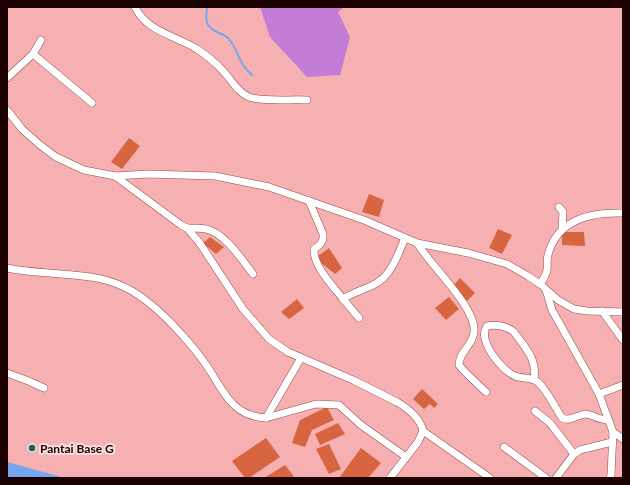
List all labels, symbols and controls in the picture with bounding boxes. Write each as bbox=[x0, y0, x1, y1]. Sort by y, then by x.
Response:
place label: Pantai Base G bbox=[40, 441, 114, 456]
marker: Pantai Base G bbox=[27, 443, 37, 453]

